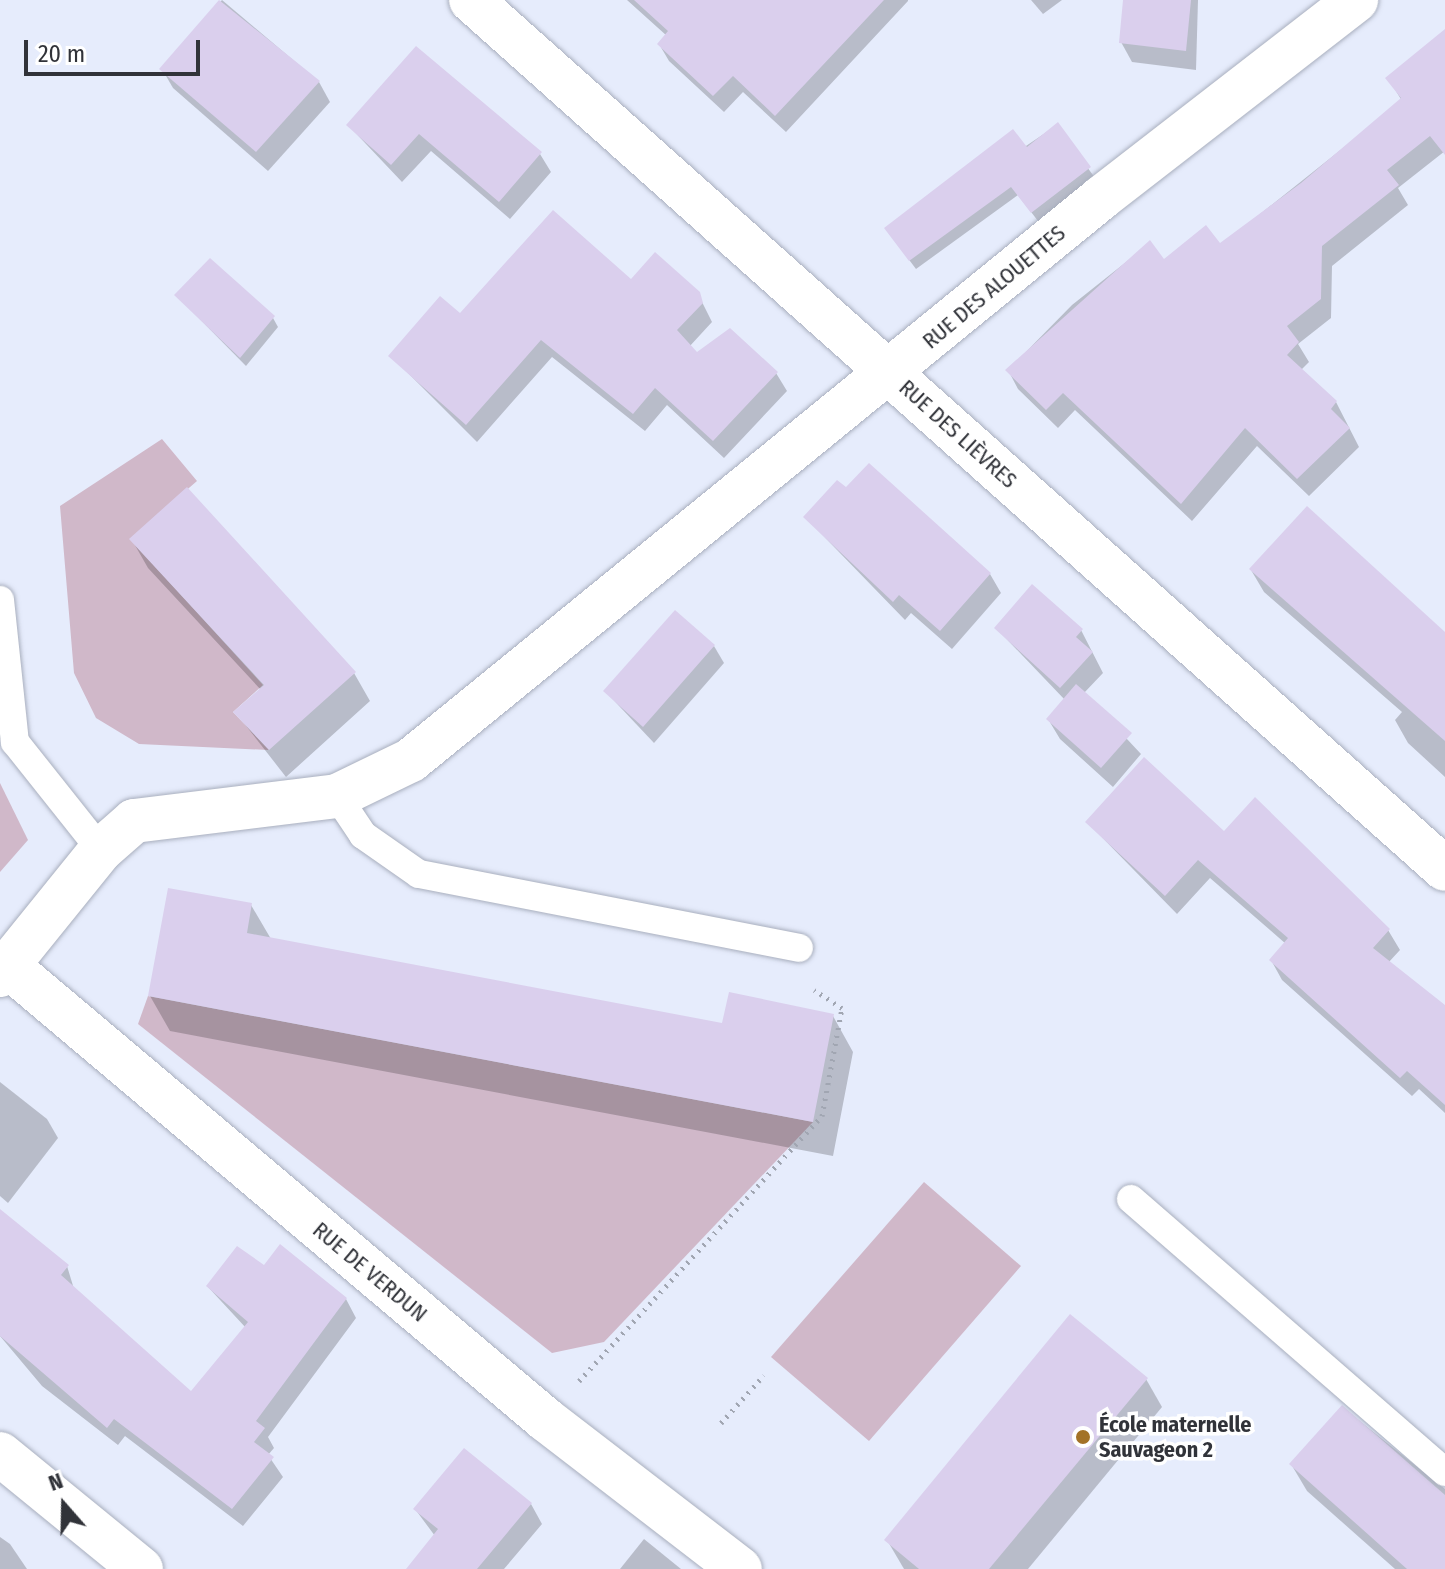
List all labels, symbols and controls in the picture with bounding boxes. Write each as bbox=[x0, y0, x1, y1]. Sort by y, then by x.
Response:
scale bar bbox=[28, 24, 204, 74]
text: 20 m bbox=[38, 40, 85, 68]
street label: RUE DES ALOUETTES bbox=[917, 220, 1071, 354]
street label: RUE DES LIÈVRES bbox=[894, 374, 1022, 494]
street label: RUE DE VERDUN bbox=[307, 1217, 433, 1327]
place label: École maternelle Sauvageon 2 bbox=[1099, 1411, 1252, 1462]
marker: École maternelle Sauvageon 2 bbox=[1074, 1428, 1092, 1446]
north arrow bbox=[24, 1465, 104, 1545]
text: N bbox=[45, 1467, 66, 1497]

